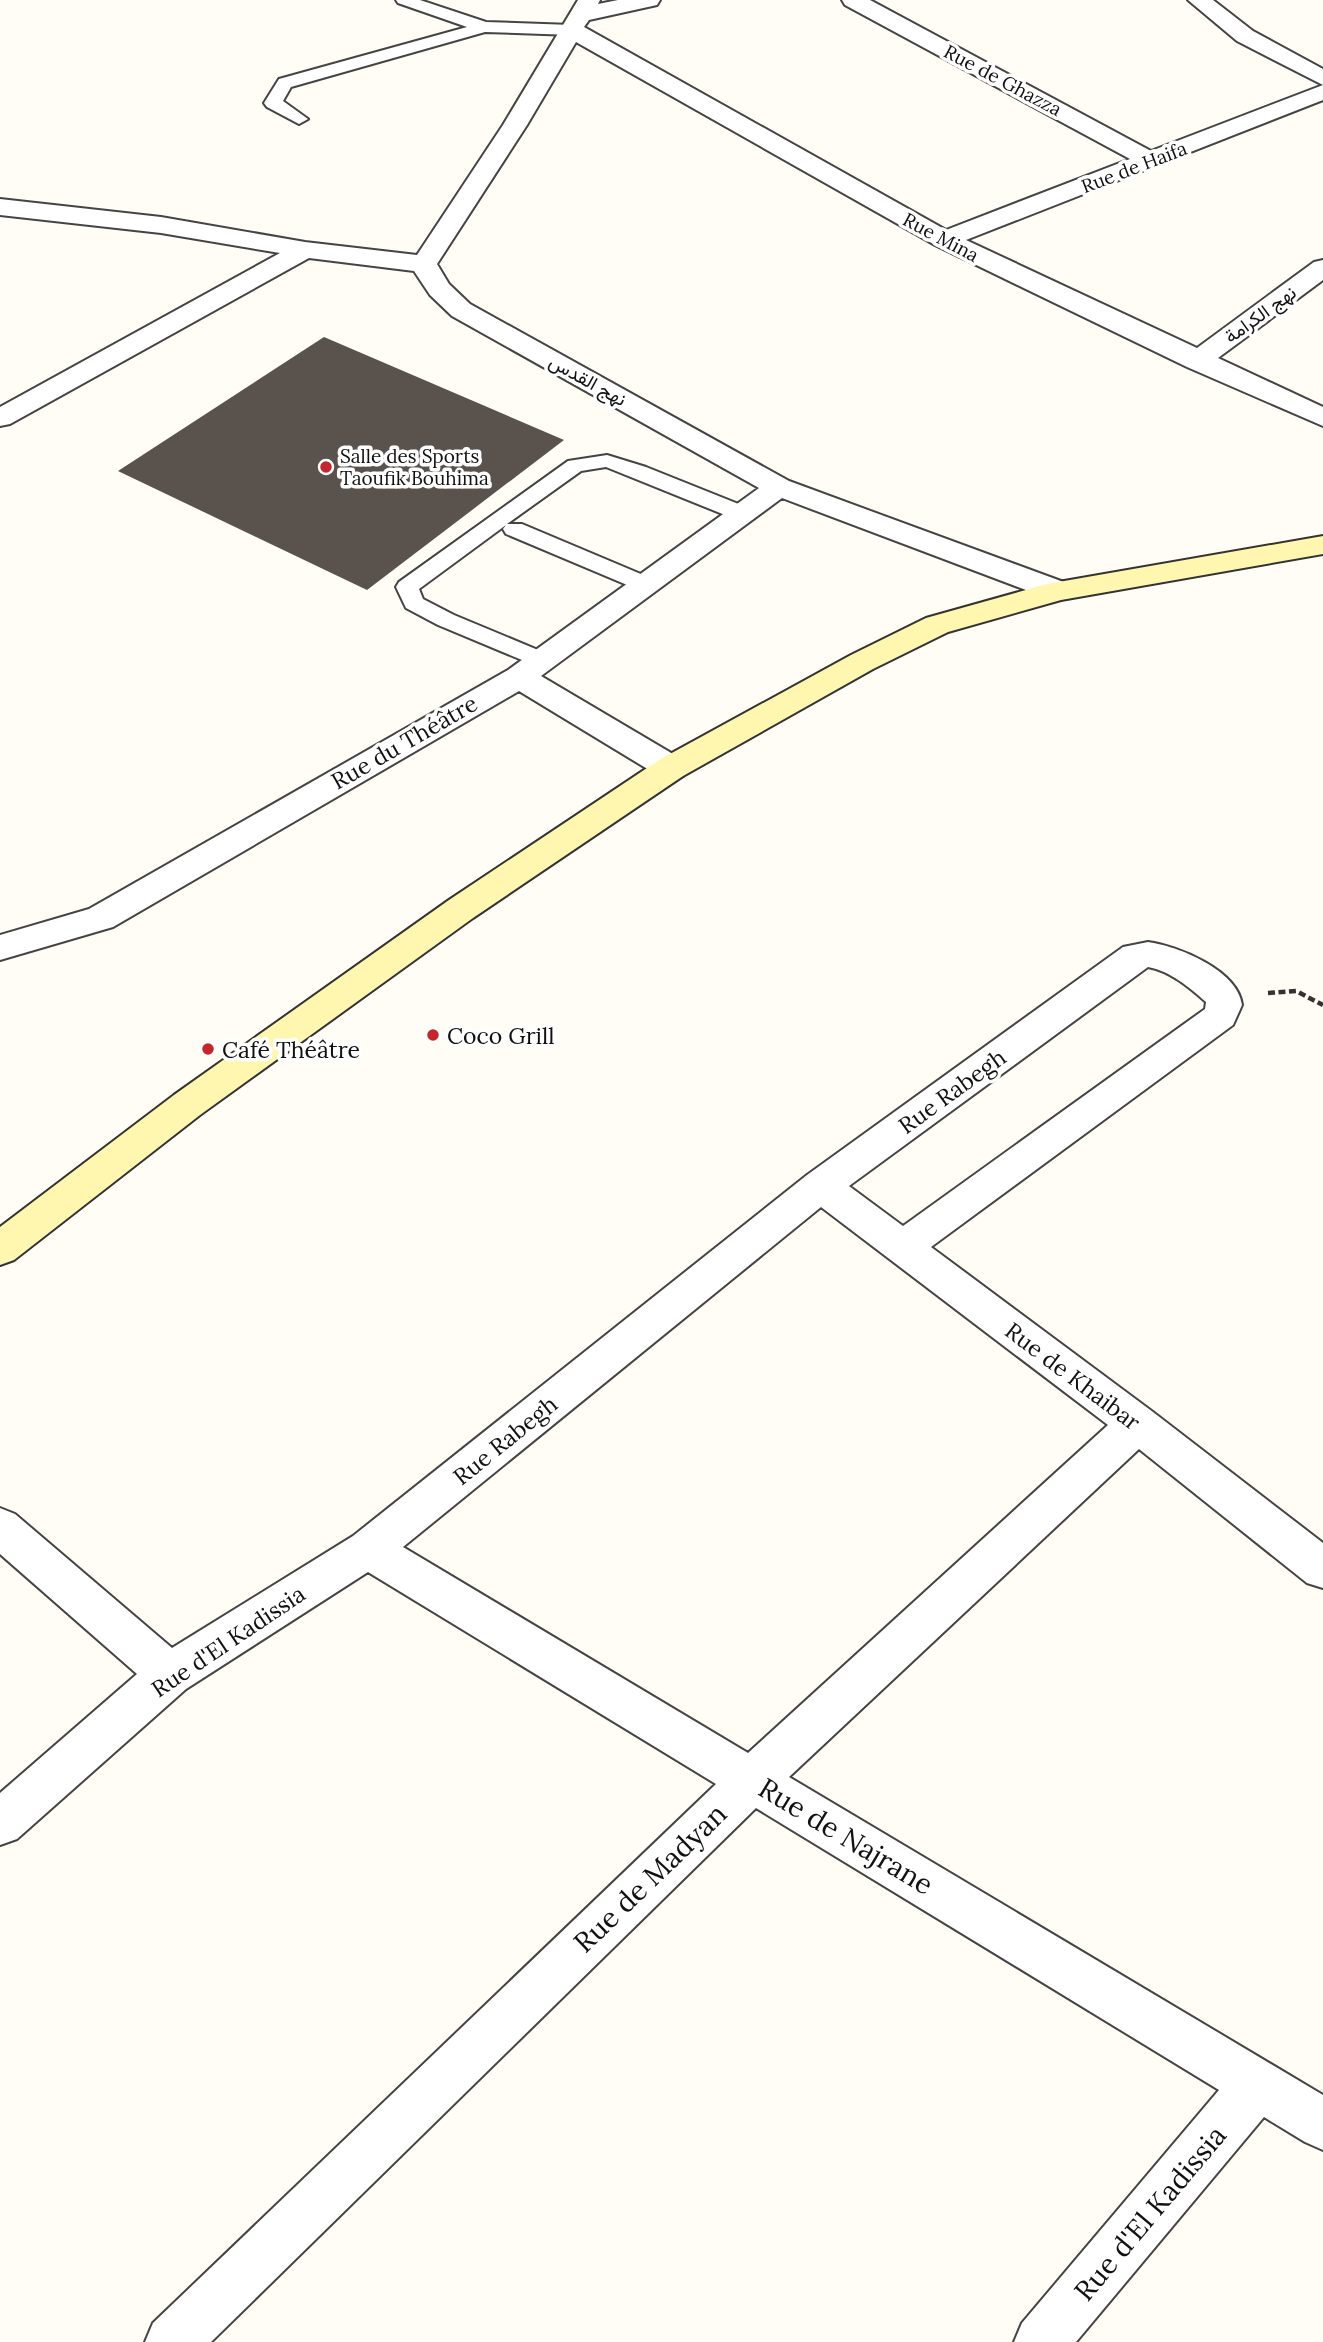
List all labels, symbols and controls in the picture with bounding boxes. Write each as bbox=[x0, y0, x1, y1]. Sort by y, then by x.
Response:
street label: Rue de Ghazza bbox=[940, 39, 1066, 121]
street label: Rue de Haifa bbox=[1078, 136, 1190, 198]
street label: Rue Mina bbox=[899, 207, 983, 267]
street label: نهج الكرامة bbox=[1219, 280, 1302, 350]
street label: نهج القدس bbox=[544, 349, 631, 413]
place label: Salle des Sports Taoufik Bouhima bbox=[340, 444, 489, 490]
marker: Salle des Sports Taoufik Bouhima bbox=[318, 459, 334, 475]
street label: Rue du Théâtre bbox=[326, 688, 482, 796]
place label: Coco Grill bbox=[447, 1021, 555, 1050]
marker: Coco Grill bbox=[425, 1027, 441, 1043]
place label: Café Théâtre bbox=[222, 1035, 360, 1064]
marker: Café Théâtre bbox=[200, 1041, 216, 1057]
street label: Rue Rabegh bbox=[893, 1042, 1012, 1140]
street label: Rue de Khaibar bbox=[1000, 1316, 1146, 1436]
street label: Rue Rabegh bbox=[447, 1389, 563, 1491]
street label: Rue d'El Kadissia bbox=[146, 1579, 311, 1703]
street label: Rue de Najrane bbox=[752, 1770, 940, 1902]
street label: Rue de Madyan bbox=[566, 1796, 734, 1960]
street label: Rue d'El Kadissia bbox=[1066, 2118, 1234, 2308]

